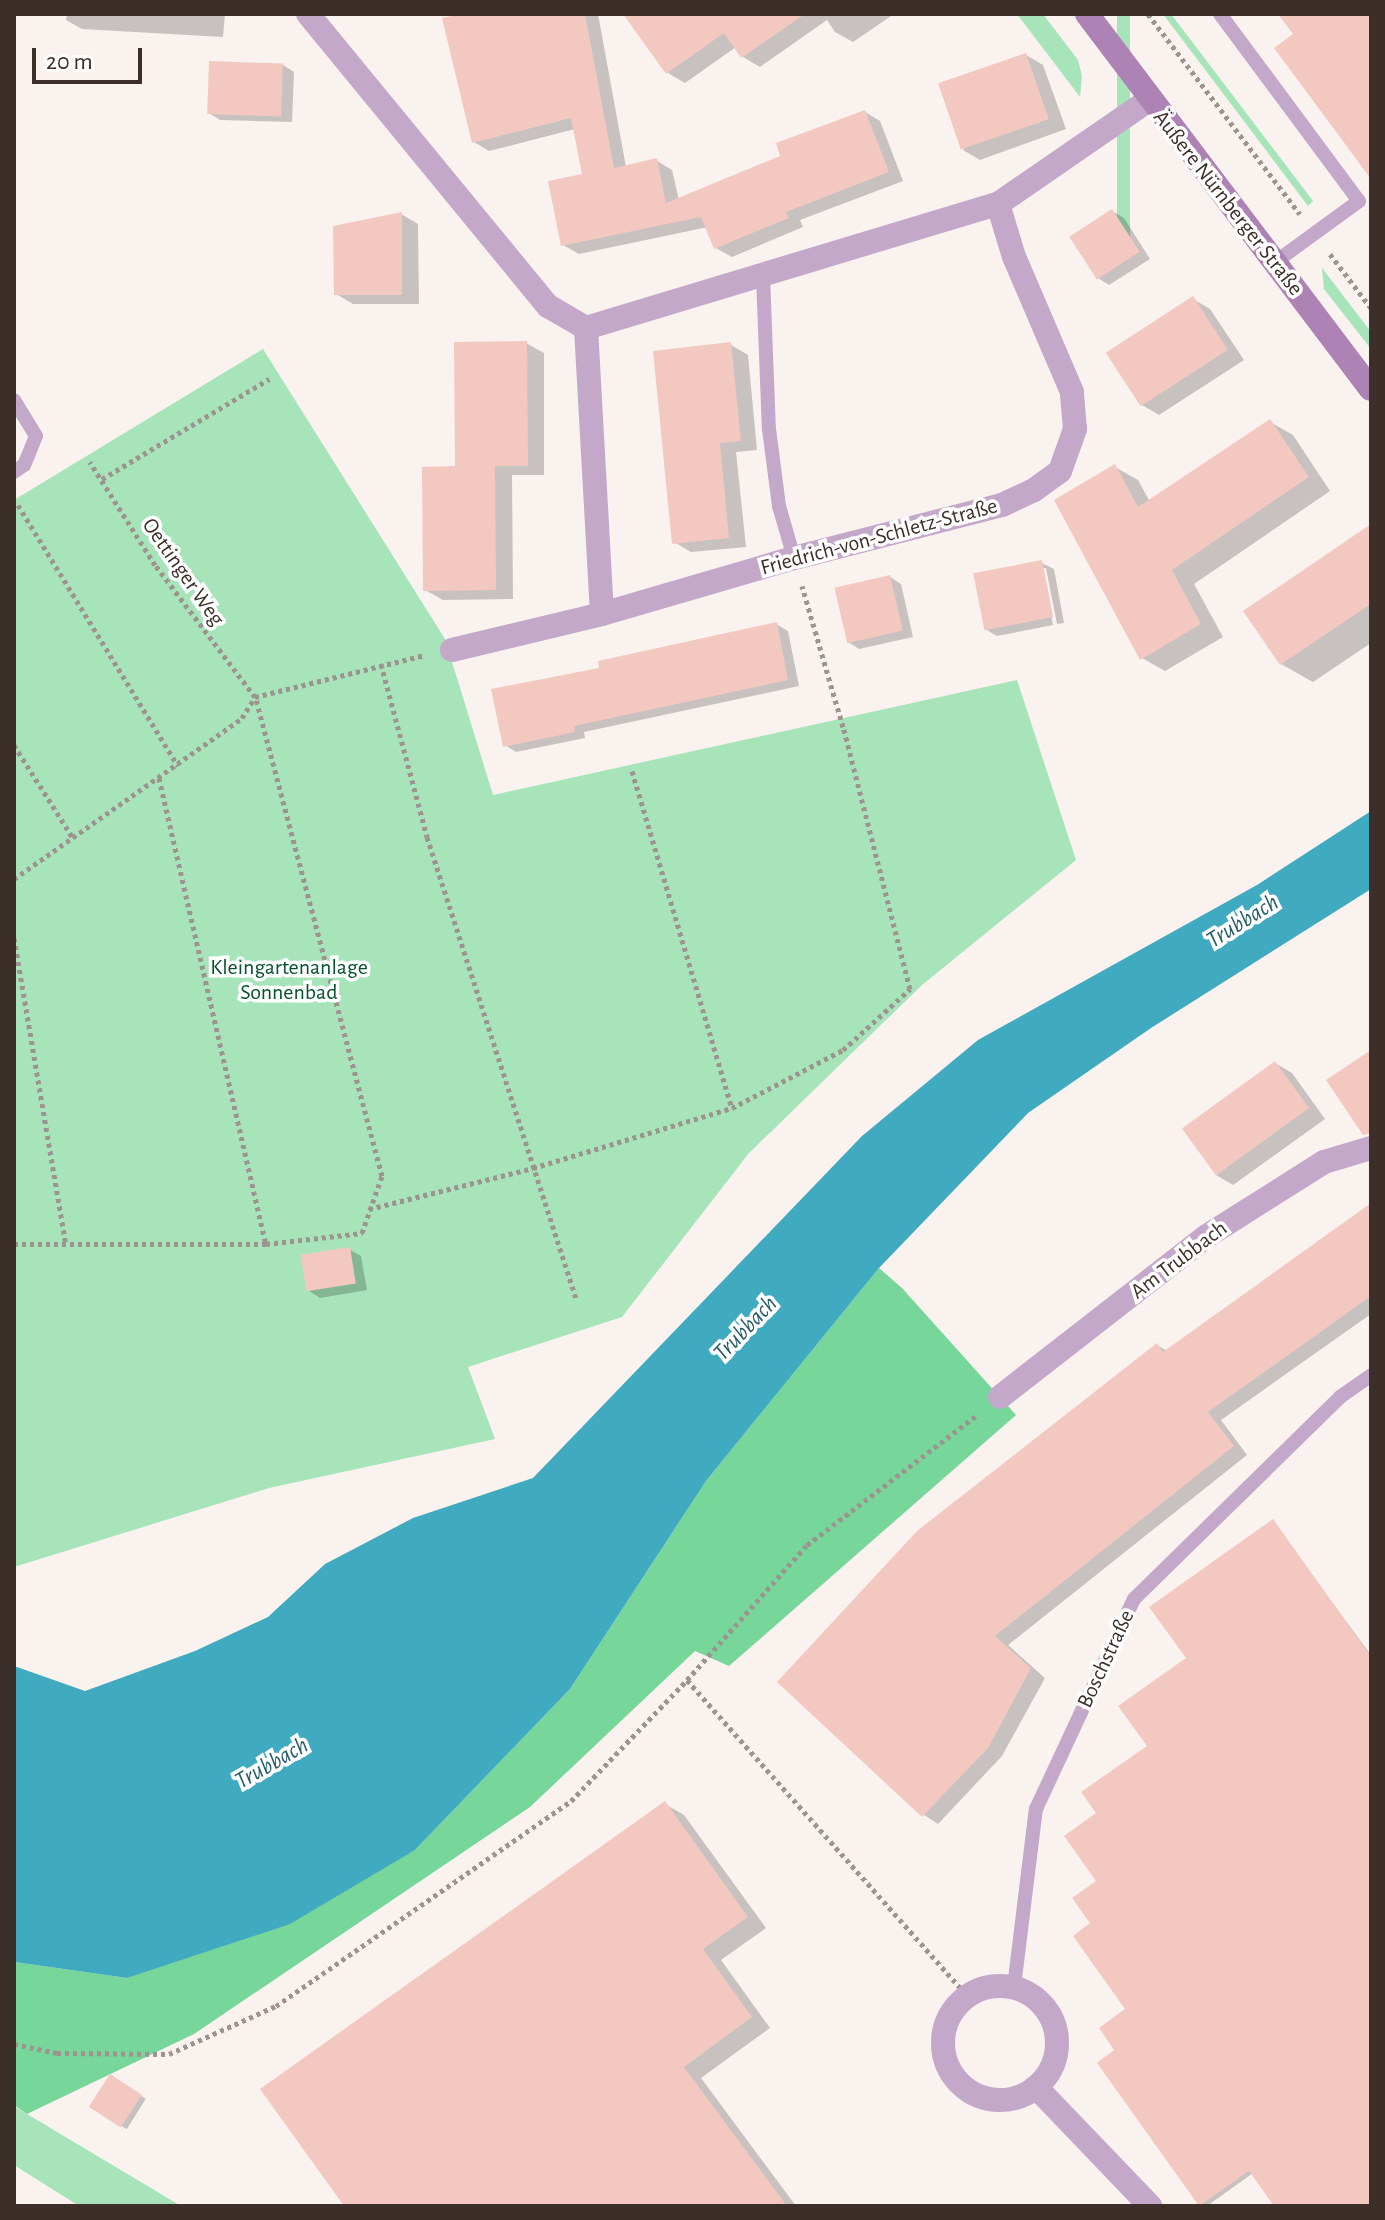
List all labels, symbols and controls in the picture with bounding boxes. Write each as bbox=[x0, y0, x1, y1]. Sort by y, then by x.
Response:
scale bar bbox=[36, 32, 146, 82]
text: 20 m bbox=[46, 50, 93, 74]
street label: Äußere Nürnberger Straße bbox=[1147, 105, 1309, 301]
street label: Friedrich-von-Schletz-Straße bbox=[758, 493, 1000, 581]
street label: Oettinger Weg bbox=[136, 513, 230, 631]
water label: Trubbach bbox=[1202, 889, 1284, 955]
park label: Kleingartenanlage Sonnenbad bbox=[210, 954, 368, 1006]
street label: Am Trubbach bbox=[1125, 1215, 1233, 1305]
water label: Trubbach bbox=[708, 1290, 784, 1368]
street label: Boschstraße bbox=[1072, 1606, 1140, 1712]
water label: Trubbach bbox=[230, 1732, 314, 1796]

